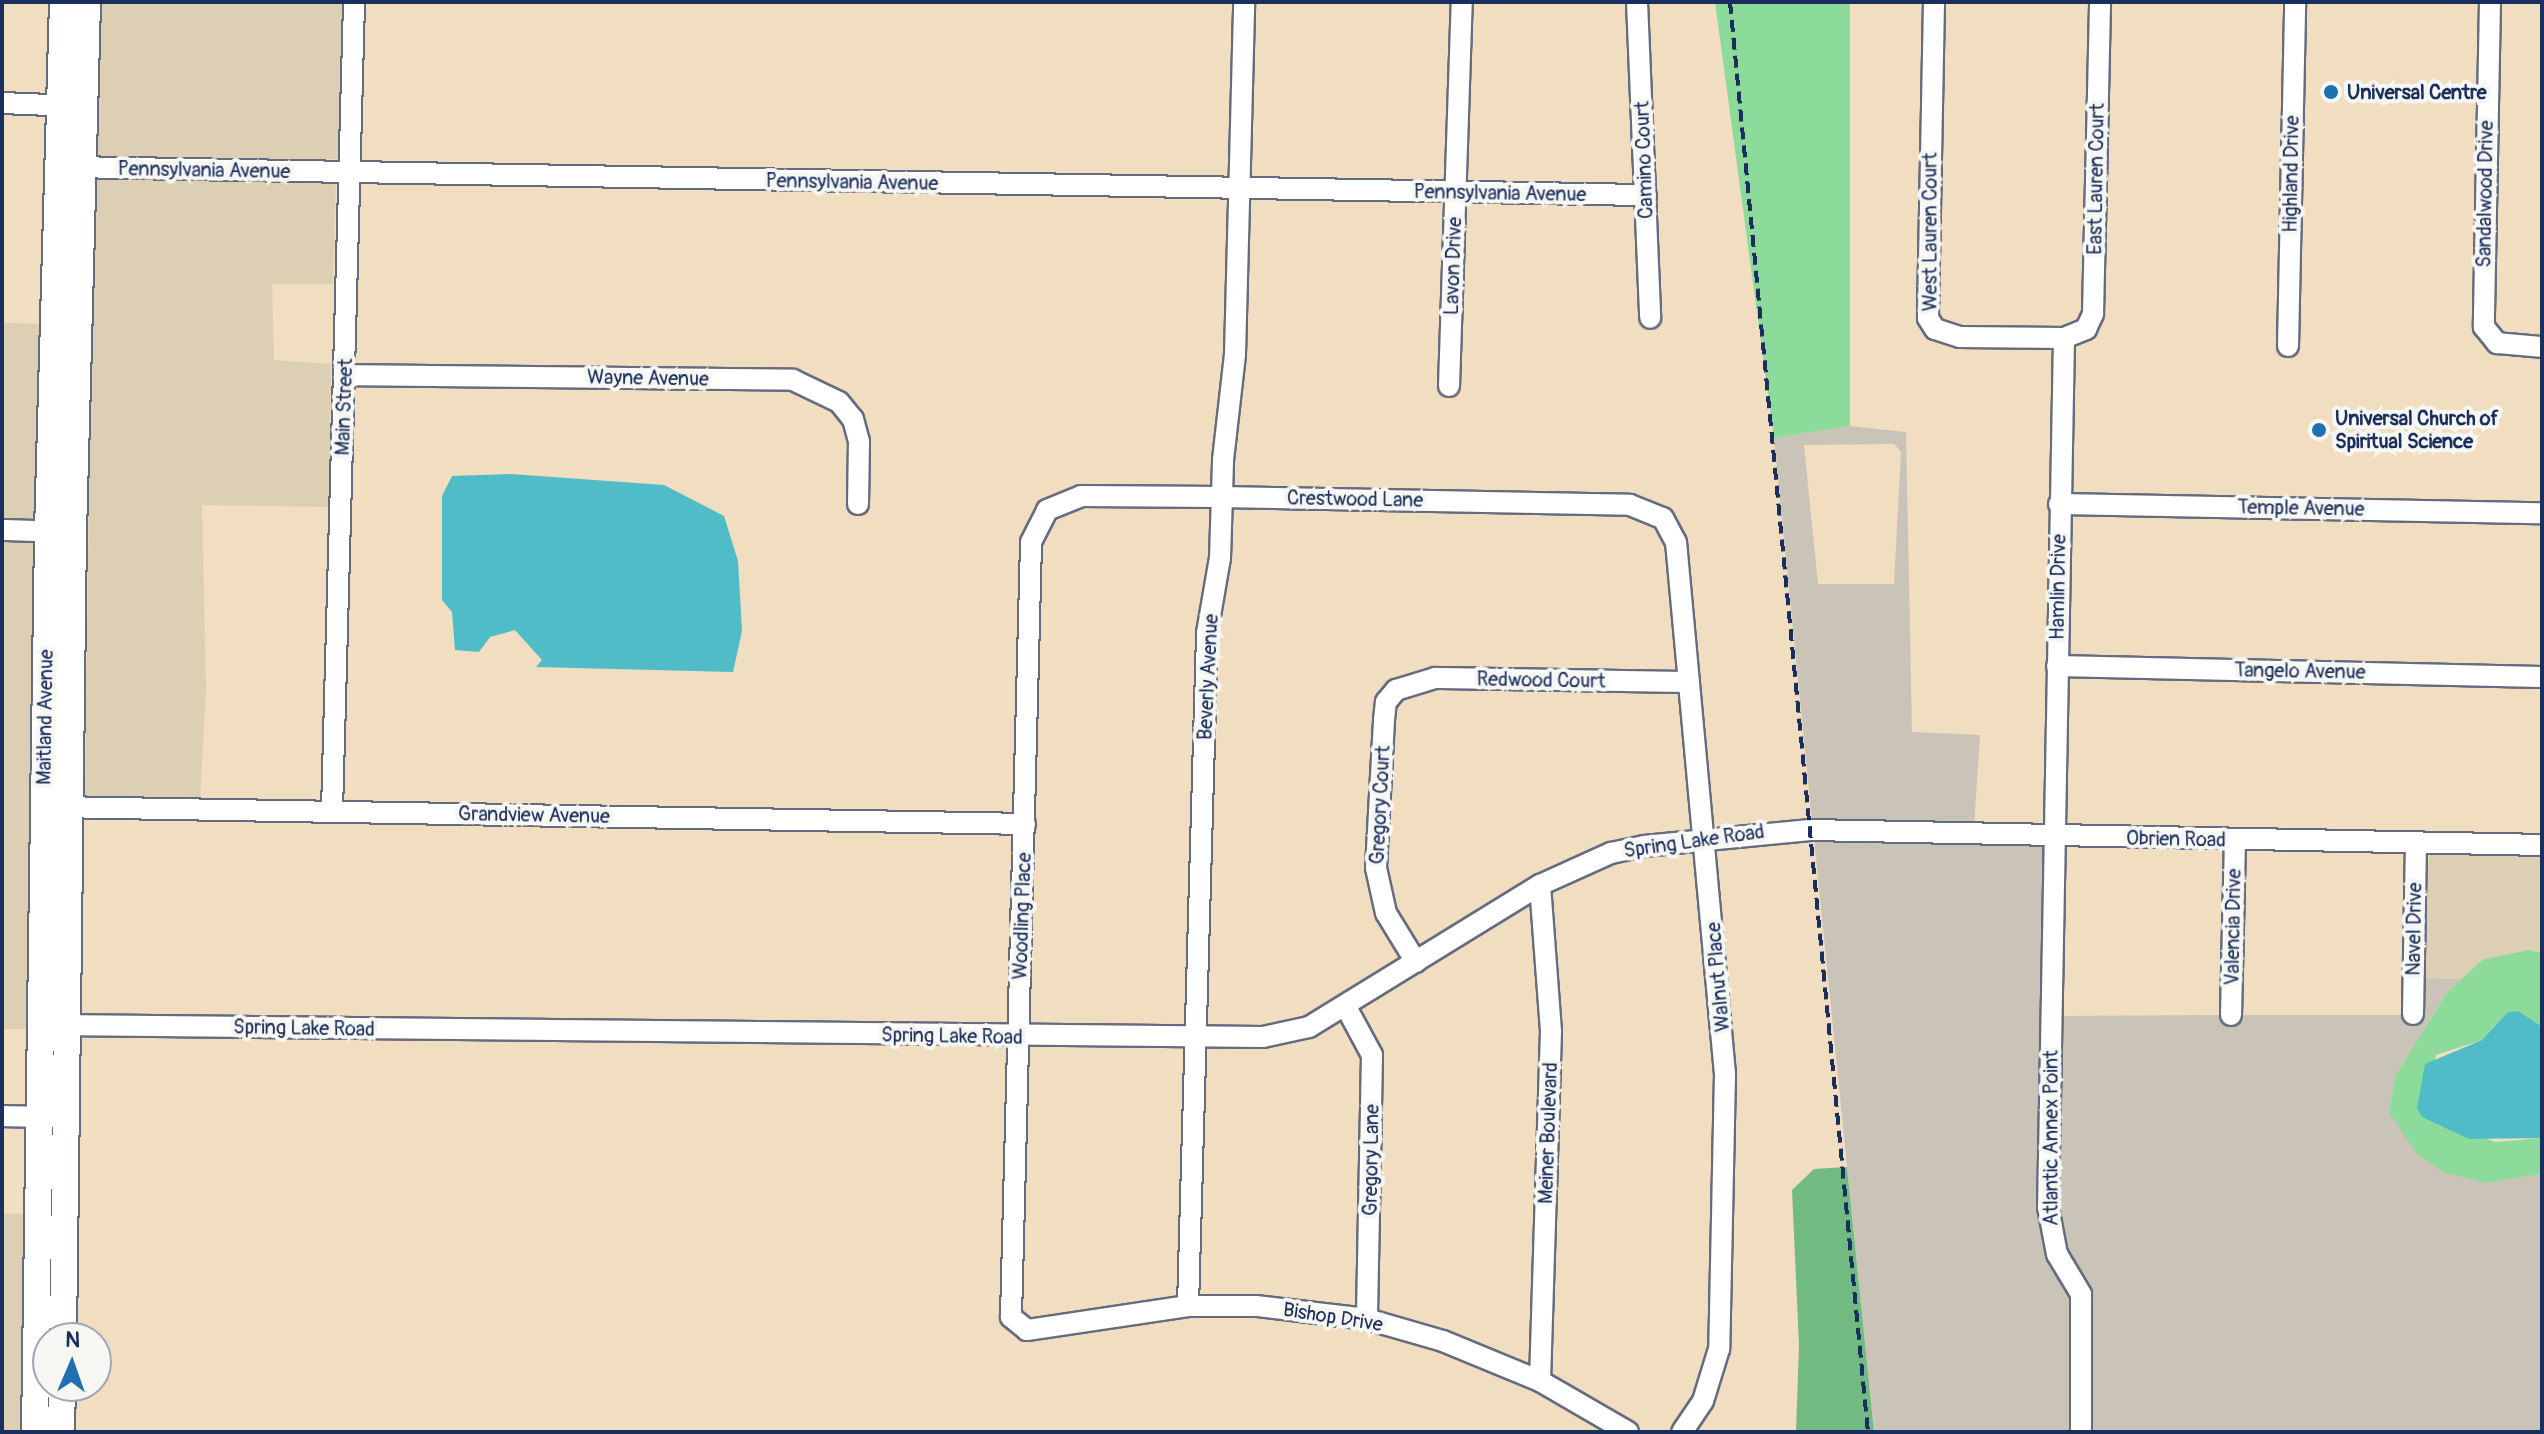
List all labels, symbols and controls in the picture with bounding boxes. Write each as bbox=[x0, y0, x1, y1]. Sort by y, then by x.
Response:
place label: Universal Centre bbox=[2347, 80, 2487, 104]
marker: Universal Centre bbox=[2322, 83, 2340, 101]
street label: Camino Court bbox=[1630, 101, 1658, 219]
street label: East Lauren Court bbox=[2083, 103, 2109, 255]
street label: Highland Drive bbox=[2278, 115, 2304, 233]
street label: Sandalwood Drive bbox=[2472, 120, 2498, 268]
street label: West Lauren Court bbox=[1918, 153, 1942, 311]
street label: Pennsylvania Avenue bbox=[117, 156, 291, 184]
street label: Pennsylvania Avenue bbox=[765, 168, 939, 196]
street label: Pennsylvania Avenue bbox=[1413, 179, 1587, 207]
street label: Lavon Drive bbox=[1439, 216, 1467, 316]
street label: Main Street bbox=[330, 358, 358, 456]
street label: Wayne Avenue bbox=[587, 365, 709, 391]
place label: Universal Church of Spiritual Science bbox=[2335, 406, 2499, 453]
marker: Universal Church of Spiritual Science bbox=[2310, 421, 2328, 439]
street label: Crestwood Lane bbox=[1287, 486, 1423, 512]
street label: Temple Avenue bbox=[2237, 495, 2365, 521]
street label: Hamlin Drive bbox=[2045, 534, 2071, 640]
street label: Beverly Avenue bbox=[1193, 613, 1223, 741]
street label: Maitland Avenue bbox=[32, 649, 58, 785]
street label: Tangelo Avenue bbox=[2234, 658, 2366, 684]
street label: Redwood Court bbox=[1476, 667, 1606, 693]
street label: Gregory Court bbox=[1365, 745, 1395, 865]
street label: Grandview Avenue bbox=[458, 802, 610, 828]
street label: Spring Lake Road bbox=[1622, 819, 1766, 863]
street label: Obrien Road bbox=[2126, 826, 2226, 852]
street label: Woodling Place bbox=[1008, 852, 1036, 980]
street label: Valencia Drive bbox=[2220, 868, 2246, 986]
street label: Navel Drive bbox=[2401, 882, 2427, 976]
street label: Walnut Place bbox=[1701, 921, 1735, 1033]
street label: Spring Lake Road bbox=[233, 1015, 375, 1041]
street label: Spring Lake Road bbox=[881, 1023, 1023, 1049]
street label: Atlantic Annex Point bbox=[2039, 1050, 2063, 1226]
street label: Meiner Boulevard bbox=[1534, 1062, 1562, 1204]
street label: Gregory Lane bbox=[1358, 1104, 1384, 1216]
street label: Bishop Drive bbox=[1281, 1297, 1385, 1337]
north arrow bbox=[32, 1322, 112, 1402]
text: N bbox=[65, 1326, 81, 1354]

